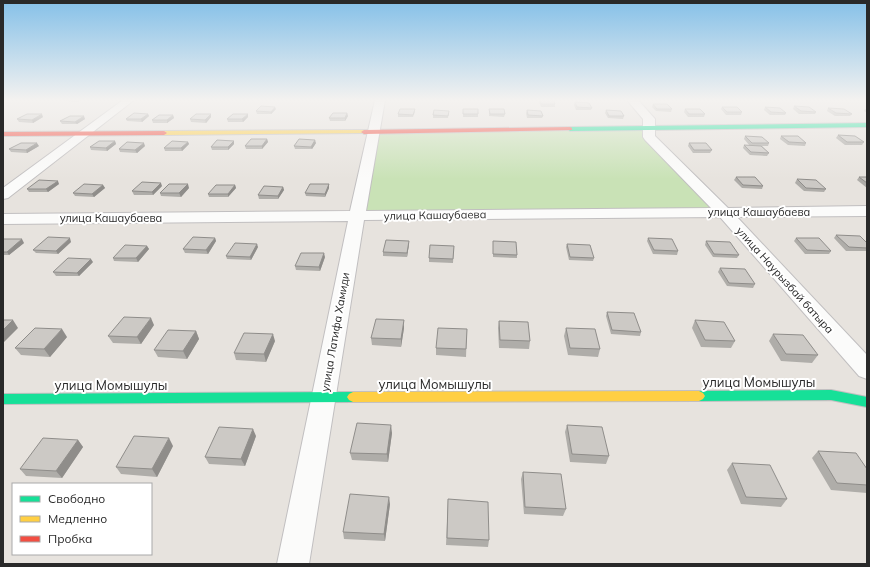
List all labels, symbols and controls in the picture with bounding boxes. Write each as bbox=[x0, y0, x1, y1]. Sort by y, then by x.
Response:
street label: улица Кашаубаева bbox=[708, 205, 810, 219]
street label: улица Кашаубаева bbox=[384, 207, 486, 223]
street label: улица Кашаубаева bbox=[60, 211, 162, 225]
street label: улица Наурызбай батыра bbox=[733, 224, 837, 336]
street label: улица Латифа Хамиди bbox=[318, 271, 352, 393]
street label: улица Момышулы bbox=[703, 374, 815, 390]
street label: улица Момышулы bbox=[379, 376, 491, 392]
street label: улица Момышулы bbox=[55, 377, 167, 393]
legend bbox=[12, 483, 152, 555]
text: Свободно bbox=[48, 491, 105, 506]
text: Медленно bbox=[48, 511, 107, 526]
text: Пробка bbox=[48, 531, 92, 546]

